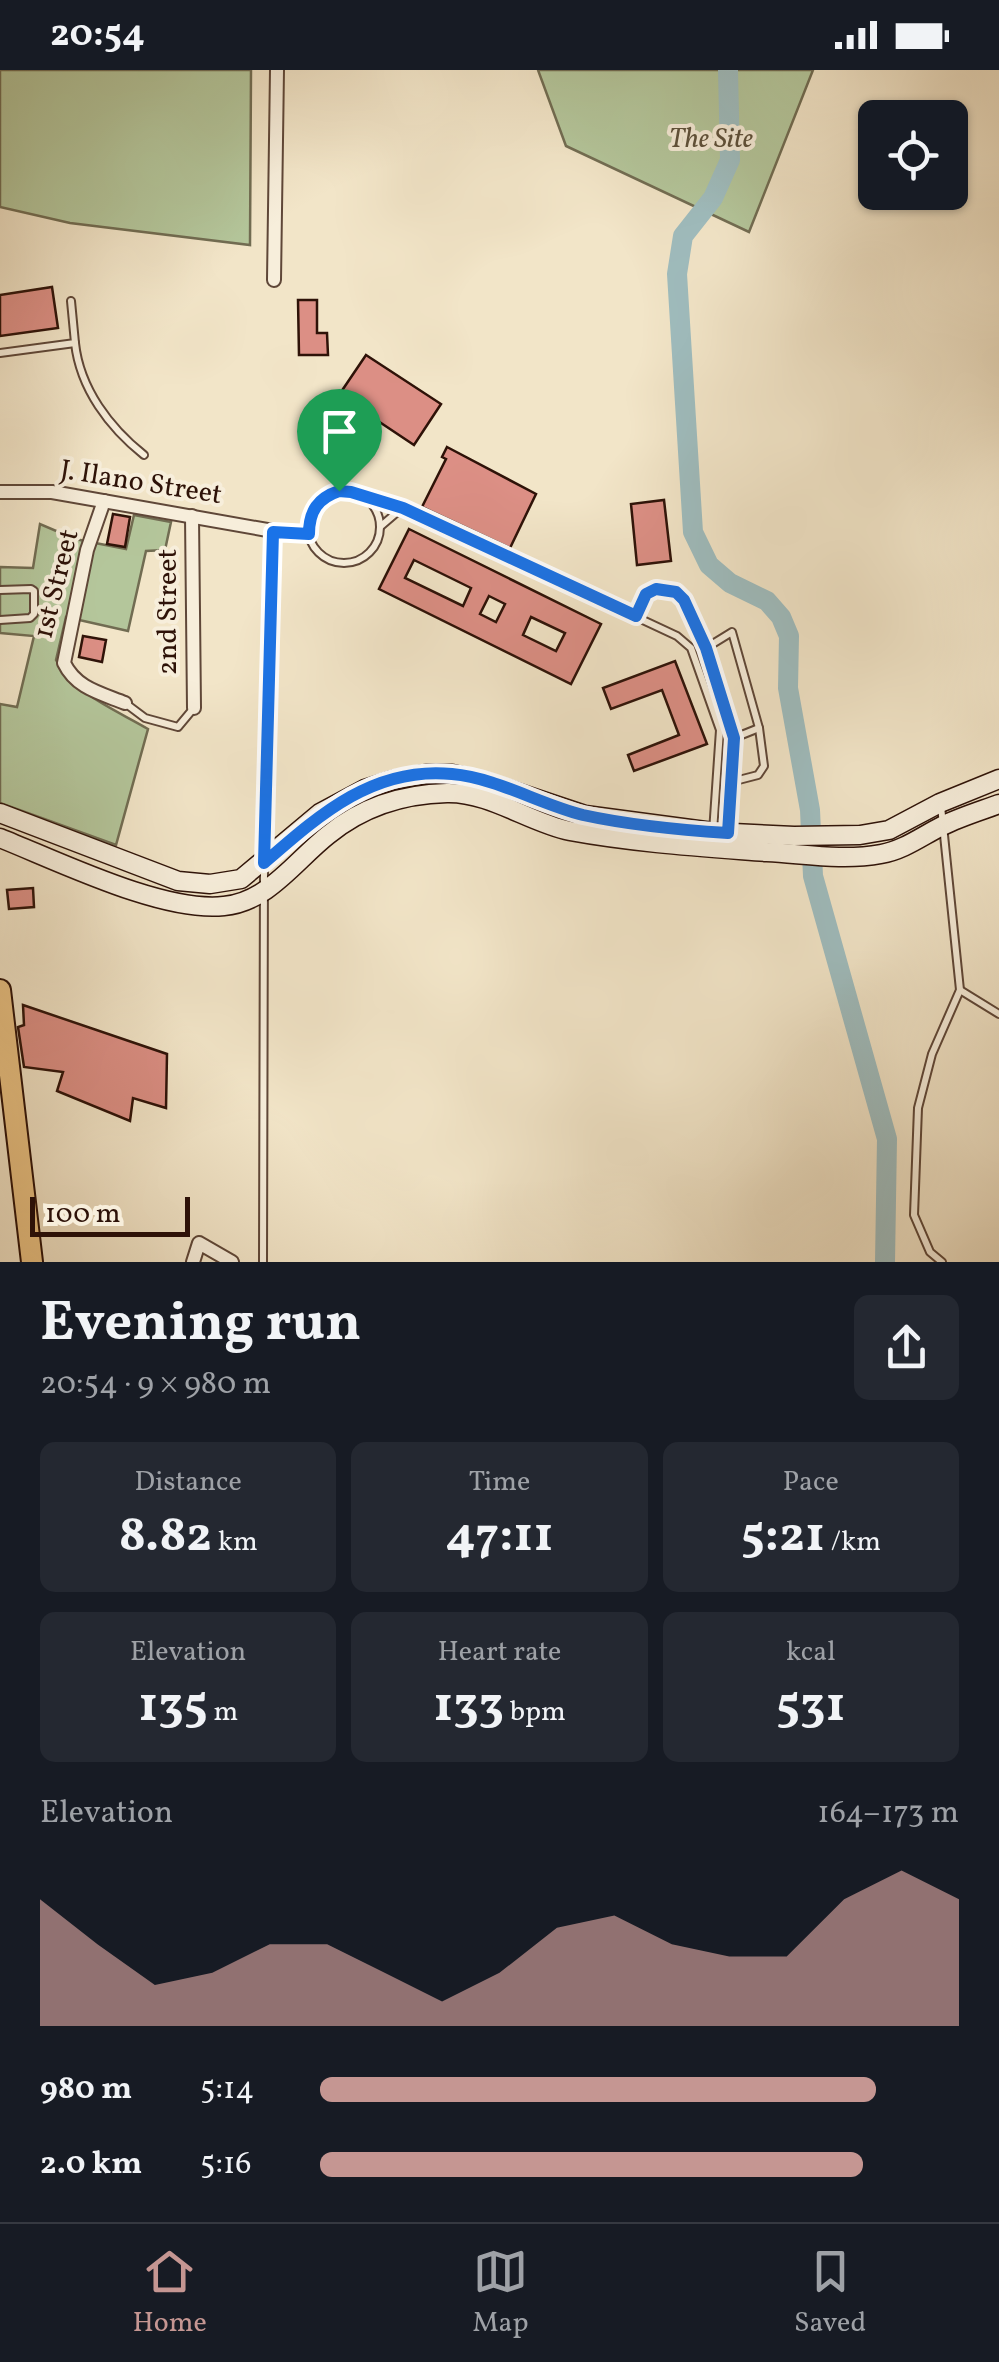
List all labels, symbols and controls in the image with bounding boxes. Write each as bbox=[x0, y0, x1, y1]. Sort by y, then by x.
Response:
text: 20:54 bbox=[50, 9, 145, 62]
map controls bbox=[858, 100, 968, 210]
button: locate bbox=[858, 100, 968, 210]
park label: The Site bbox=[669, 120, 753, 159]
pin bbox=[297, 389, 382, 492]
icon: arrive bbox=[312, 404, 367, 459]
street label: J. Ilano Street bbox=[57, 451, 225, 515]
street label: 1st Street bbox=[25, 525, 89, 643]
street label: 2nd Street bbox=[149, 549, 188, 675]
scale bar bbox=[30, 1192, 190, 1236]
text: 100 m bbox=[45, 1195, 120, 1234]
text: Evening run bbox=[40, 1287, 361, 1363]
button: share bbox=[854, 1295, 959, 1400]
text: 20:54 · 9 × 980 m bbox=[40, 1363, 271, 1407]
text: Distance bbox=[135, 1463, 242, 1502]
text: Time bbox=[469, 1463, 530, 1502]
text: Pace bbox=[783, 1463, 839, 1502]
text: 8.82 bbox=[119, 1502, 212, 1572]
text: 47:11 bbox=[445, 1502, 554, 1572]
text: 5:21 bbox=[741, 1502, 825, 1572]
text: km bbox=[212, 1523, 258, 1562]
text: /km bbox=[825, 1523, 881, 1562]
text: Elevation bbox=[130, 1633, 246, 1672]
text: Heart rate bbox=[438, 1633, 561, 1672]
text: kcal bbox=[786, 1633, 836, 1672]
text: 135 bbox=[138, 1672, 208, 1742]
text: 133 bbox=[433, 1672, 504, 1742]
text: 531 bbox=[776, 1672, 846, 1742]
text: m bbox=[208, 1693, 238, 1732]
text: bpm bbox=[504, 1693, 566, 1732]
text: Elevation bbox=[40, 1792, 173, 1836]
text: 164–173 m bbox=[817, 1792, 959, 1836]
text: 980 m bbox=[40, 2068, 132, 2112]
text: 5:14 bbox=[200, 2068, 254, 2112]
text: 2.0 km bbox=[40, 2143, 142, 2187]
text: 5:16 bbox=[200, 2143, 252, 2187]
tab: Home bbox=[133, 2244, 207, 2343]
tab: Map bbox=[472, 2244, 528, 2343]
tab: Saved bbox=[794, 2244, 866, 2343]

